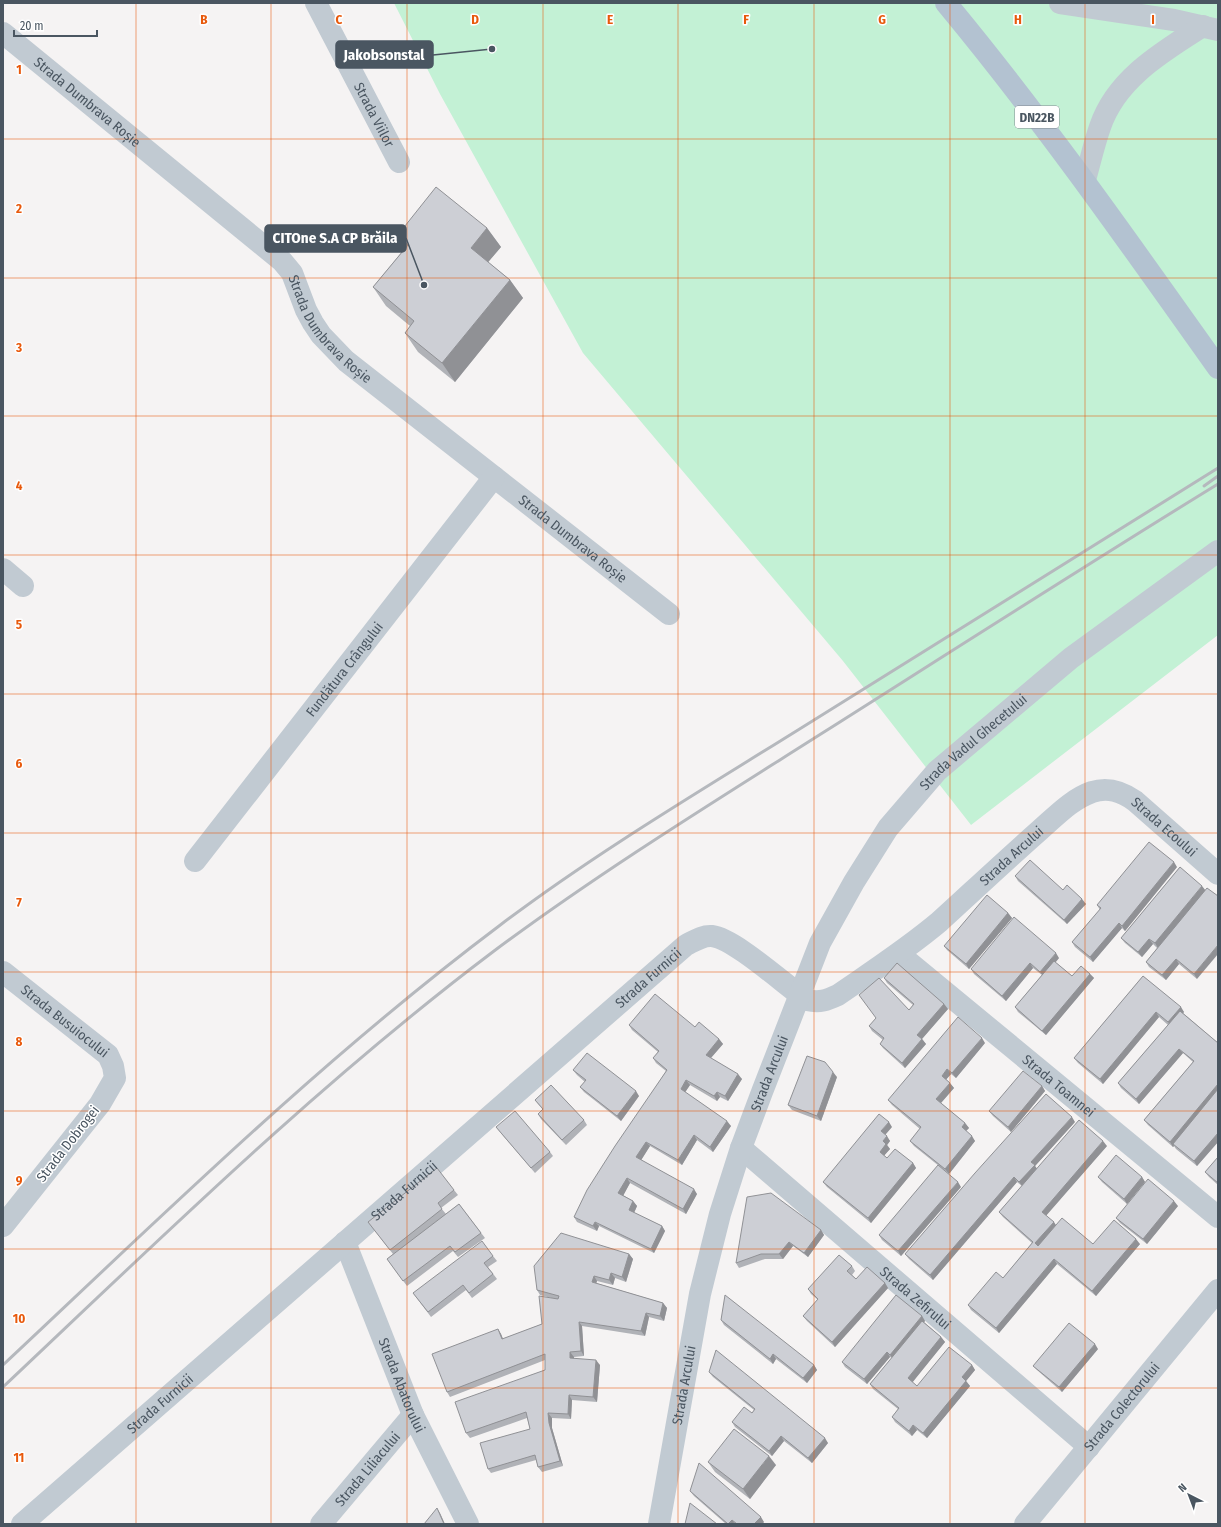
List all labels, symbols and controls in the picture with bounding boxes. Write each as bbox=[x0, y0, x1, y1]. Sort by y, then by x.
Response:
scale bar bbox=[14, 12, 97, 38]
text: B bbox=[200, 12, 208, 27]
text: C bbox=[336, 12, 343, 27]
text: D bbox=[471, 12, 479, 27]
text: E bbox=[607, 12, 613, 27]
text: F bbox=[743, 12, 749, 27]
text: G bbox=[878, 12, 886, 27]
text: H bbox=[1014, 12, 1022, 27]
text: I bbox=[1151, 12, 1155, 27]
text: 20 m bbox=[20, 19, 44, 33]
callout: Jakobsonstal bbox=[336, 41, 433, 68]
text: Jakobsonstal bbox=[343, 46, 425, 64]
street label: Strada Dumbrava Roșie bbox=[31, 53, 144, 151]
text: 1 bbox=[16, 62, 22, 77]
street label: Strada Viilor bbox=[350, 79, 398, 150]
road number: DN22B bbox=[1015, 106, 1059, 128]
text: 2 bbox=[15, 201, 22, 216]
callout: CITOne S.A CP Brăila bbox=[265, 225, 406, 252]
text: CITOne S.A CP Brăila bbox=[273, 229, 398, 247]
street label: Strada Dumbrava Roșie bbox=[285, 272, 375, 387]
text: 3 bbox=[15, 340, 22, 355]
text: 4 bbox=[16, 478, 23, 493]
street label: Strada Dumbrava Roșie bbox=[515, 491, 631, 586]
text: 5 bbox=[16, 617, 22, 632]
street label: Fundătura Crângului bbox=[302, 619, 386, 720]
street label: Strada Vadul Ghecetului bbox=[916, 690, 1030, 794]
text: 6 bbox=[16, 756, 23, 771]
street label: Strada Ecoului bbox=[1128, 793, 1201, 860]
street label: Strada Arcului bbox=[976, 823, 1047, 889]
text: 7 bbox=[16, 895, 22, 910]
street label: Strada Furnicii bbox=[612, 944, 685, 1011]
street label: Strada Busuiocului bbox=[18, 981, 112, 1061]
street label: Strada Arcului bbox=[747, 1033, 792, 1114]
text: 8 bbox=[16, 1034, 23, 1049]
street label: Strada Toamnei bbox=[1019, 1051, 1098, 1121]
street label: Strada Dobrogei bbox=[33, 1102, 103, 1186]
street label: Strada Furnicii bbox=[367, 1157, 441, 1224]
text: 9 bbox=[16, 1173, 23, 1188]
street label: Strada Zefirului bbox=[877, 1263, 954, 1333]
text: 10 bbox=[13, 1311, 25, 1326]
street label: Strada Abatorului bbox=[375, 1335, 429, 1435]
street label: Strada Arcului bbox=[668, 1344, 699, 1426]
street label: Strada Colectorului bbox=[1080, 1359, 1163, 1455]
street label: Strada Furnicii bbox=[123, 1370, 197, 1437]
street label: Strada Liliacului bbox=[331, 1428, 404, 1510]
text: 11 bbox=[14, 1450, 24, 1465]
north arrow bbox=[1169, 1475, 1209, 1515]
text: N bbox=[1176, 1481, 1189, 1495]

